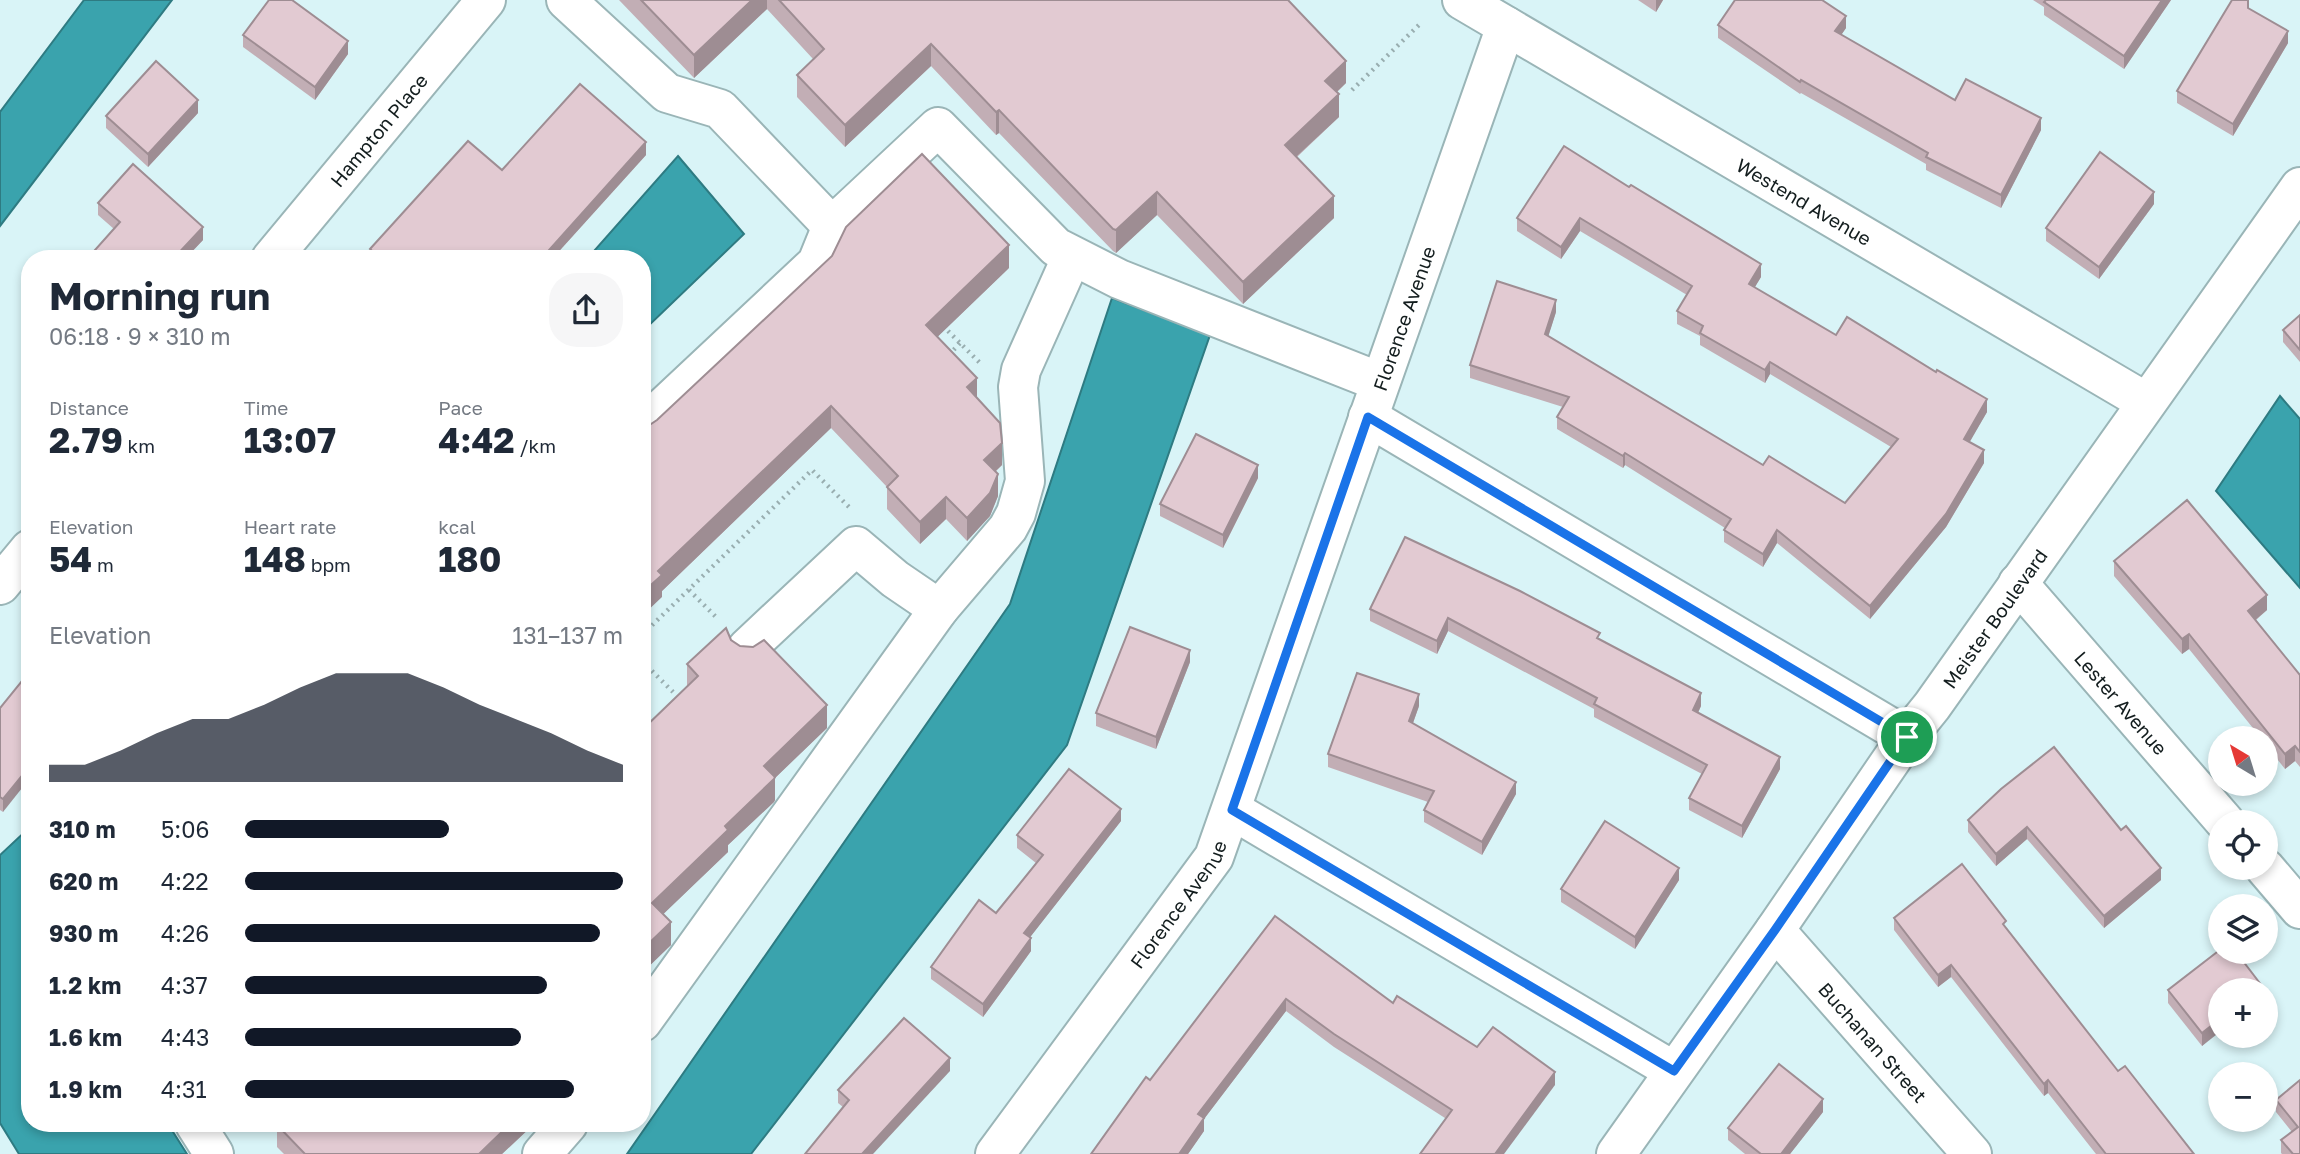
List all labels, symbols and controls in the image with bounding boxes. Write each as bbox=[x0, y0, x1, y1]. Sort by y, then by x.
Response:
street label: Hampton Place bbox=[325, 69, 432, 191]
street label: Westend Avenue bbox=[1733, 153, 1876, 250]
street label: Florence Avenue bbox=[1367, 243, 1439, 394]
text: Morning run bbox=[49, 273, 270, 318]
button: share bbox=[549, 273, 623, 347]
text: 06:18 · 9 × 310 m bbox=[49, 322, 231, 350]
text: Distance bbox=[49, 396, 129, 419]
text: Time bbox=[244, 396, 288, 419]
text: Pace bbox=[438, 396, 483, 419]
text: 2.79 bbox=[49, 419, 123, 461]
text: 13:07 bbox=[244, 419, 336, 461]
text: 4:42 bbox=[438, 419, 515, 461]
text: km bbox=[123, 434, 155, 457]
text: /km bbox=[515, 434, 556, 457]
text: Elevation bbox=[49, 515, 134, 538]
text: Heart rate bbox=[244, 515, 336, 538]
text: kcal bbox=[438, 515, 476, 538]
text: 54 bbox=[49, 538, 92, 580]
text: 148 bbox=[244, 538, 306, 580]
text: 180 bbox=[438, 538, 502, 580]
street label: Meister Boulevard bbox=[1937, 544, 2051, 692]
text: m bbox=[92, 553, 114, 576]
text: bpm bbox=[306, 553, 351, 576]
text: Elevation bbox=[49, 621, 151, 649]
text: 131–137 m bbox=[512, 621, 623, 649]
street label: Lester Avenue bbox=[2070, 646, 2173, 759]
pin bbox=[1877, 707, 1937, 767]
icon: arrive bbox=[1888, 718, 1926, 756]
north arrow bbox=[2208, 726, 2278, 796]
map controls bbox=[2208, 726, 2278, 1132]
button: locate bbox=[2208, 810, 2278, 880]
text: 310 m bbox=[49, 815, 116, 843]
text: 5:06 bbox=[161, 815, 209, 843]
street label: Florence Avenue bbox=[1125, 837, 1230, 972]
text: 620 m bbox=[49, 867, 118, 895]
text: 4:22 bbox=[161, 867, 209, 895]
button: layers bbox=[2208, 894, 2278, 964]
text: 930 m bbox=[49, 919, 118, 947]
text: 4:26 bbox=[161, 919, 209, 947]
text: 1.2 km bbox=[49, 971, 121, 999]
text: 4:37 bbox=[161, 971, 208, 999]
street label: Buchanan Street bbox=[1815, 977, 1932, 1107]
button: + bbox=[2208, 978, 2278, 1048]
text: 1.6 km bbox=[49, 1023, 122, 1051]
text: 4:43 bbox=[161, 1023, 209, 1051]
button: − bbox=[2208, 1062, 2278, 1132]
text: 1.9 km bbox=[49, 1075, 122, 1103]
text: 4:31 bbox=[161, 1075, 207, 1103]

